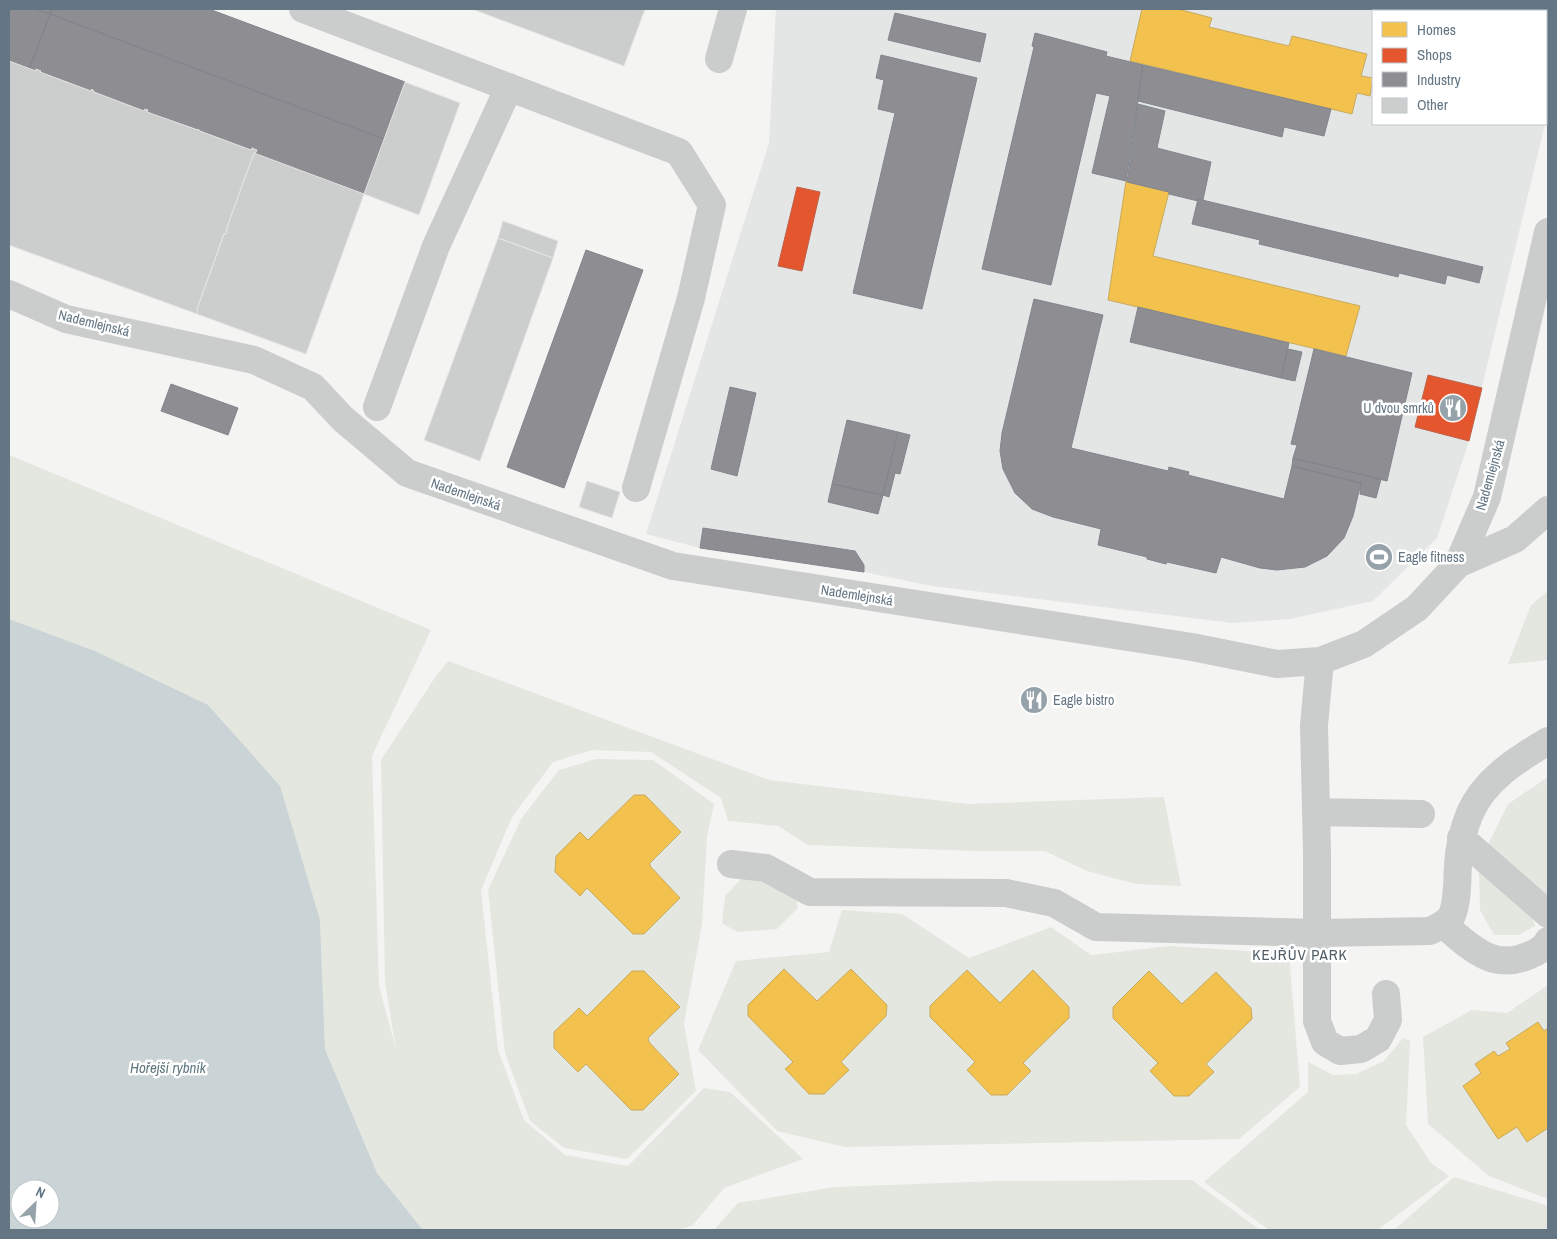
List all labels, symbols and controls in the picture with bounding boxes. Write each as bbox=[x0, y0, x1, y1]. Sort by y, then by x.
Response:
legend bbox=[1372, 10, 1547, 125]
text: Homes bbox=[1417, 19, 1456, 40]
text: Shops bbox=[1417, 44, 1452, 65]
text: Industry bbox=[1417, 69, 1462, 90]
text: Other bbox=[1417, 94, 1448, 115]
street label: Nademlejnská bbox=[57, 305, 132, 341]
restaurant icon: U dvou smrků bbox=[1438, 393, 1468, 423]
place label: U dvou smrků bbox=[1363, 399, 1434, 417]
street label: Nademlejnská bbox=[1471, 437, 1509, 512]
street label: Nademlejnská bbox=[429, 474, 504, 515]
sports icon: Eagle fitness bbox=[1364, 542, 1394, 572]
place label: Eagle fitness bbox=[1398, 548, 1465, 566]
street label: Nademlejnská bbox=[820, 580, 895, 610]
restaurant icon: Eagle bistro bbox=[1019, 685, 1049, 715]
place label: Eagle bistro bbox=[1053, 691, 1114, 709]
district label: KEJŘŮV PARK bbox=[1252, 944, 1348, 965]
water label: Hořejší rybník bbox=[130, 1057, 207, 1078]
north arrow bbox=[10, 1179, 60, 1229]
text: N bbox=[33, 1182, 48, 1202]

